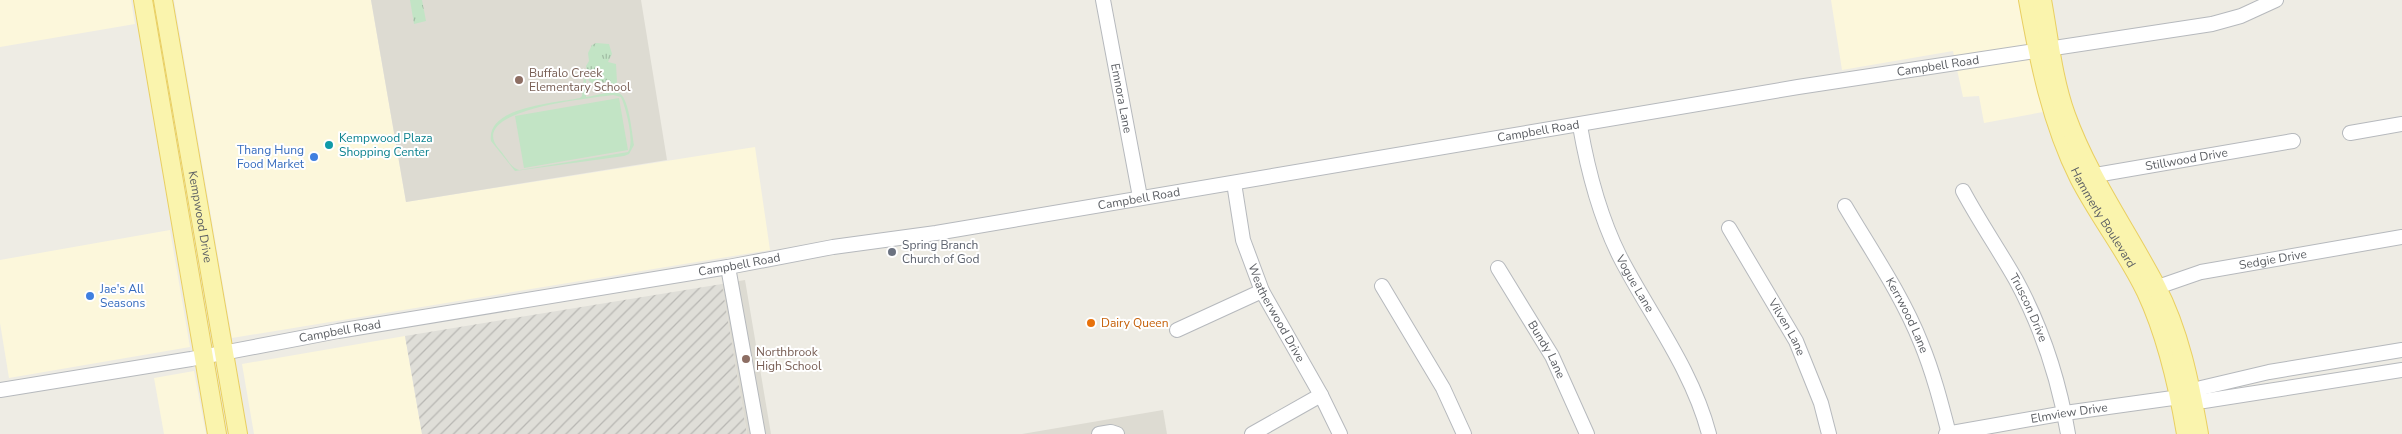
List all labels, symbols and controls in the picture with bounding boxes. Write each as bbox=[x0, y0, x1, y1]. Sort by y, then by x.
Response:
street label: Campbell Road bbox=[1896, 52, 1980, 80]
street label: Emnora Lane bbox=[1107, 62, 1136, 134]
place label: Buffalo Creek Elementary School bbox=[529, 65, 631, 95]
marker: Buffalo Creek Elementary School bbox=[513, 74, 525, 86]
street label: Campbell Road bbox=[1496, 116, 1581, 146]
place label: Kempwood Plaza Shopping Center bbox=[339, 130, 433, 160]
marker: Kempwood Plaza Shopping Center bbox=[323, 139, 335, 151]
place label: Thang Hung Food Market bbox=[237, 142, 305, 172]
street label: Stillwood Drive bbox=[2144, 144, 2229, 174]
marker: Thang Hung Food Market bbox=[308, 151, 320, 163]
street label: Hammerly Boulevard bbox=[2067, 165, 2139, 271]
street label: Kempwood Drive bbox=[185, 170, 216, 264]
street label: Campbell Road bbox=[1097, 184, 1181, 213]
place label: Spring Branch Church of God bbox=[902, 237, 979, 267]
marker: Spring Branch Church of God bbox=[886, 246, 898, 258]
street label: Sedgie Drive bbox=[2238, 246, 2308, 273]
street label: Campbell Road bbox=[697, 249, 782, 280]
street label: Vogue Lane bbox=[1612, 251, 1658, 315]
street label: Weatherwood Drive bbox=[1244, 261, 1309, 365]
street label: Truscon Drive bbox=[2006, 270, 2051, 344]
street label: Kerrwood Lane bbox=[1882, 275, 1932, 355]
place label: Jae's All Seasons bbox=[99, 281, 145, 311]
marker: Jae's All Seasons bbox=[84, 290, 96, 302]
street label: Vilven Lane bbox=[1764, 295, 1809, 358]
place label: Dairy Queen bbox=[1101, 315, 1168, 331]
street label: Campbell Road bbox=[297, 316, 382, 346]
marker: Dairy Queen bbox=[1085, 317, 1097, 329]
street label: Bundy Lane bbox=[1524, 317, 1569, 381]
place label: Northbrook High School bbox=[756, 344, 822, 374]
marker: Northbrook High School bbox=[740, 353, 752, 365]
street label: Elmview Drive bbox=[2029, 399, 2109, 427]

